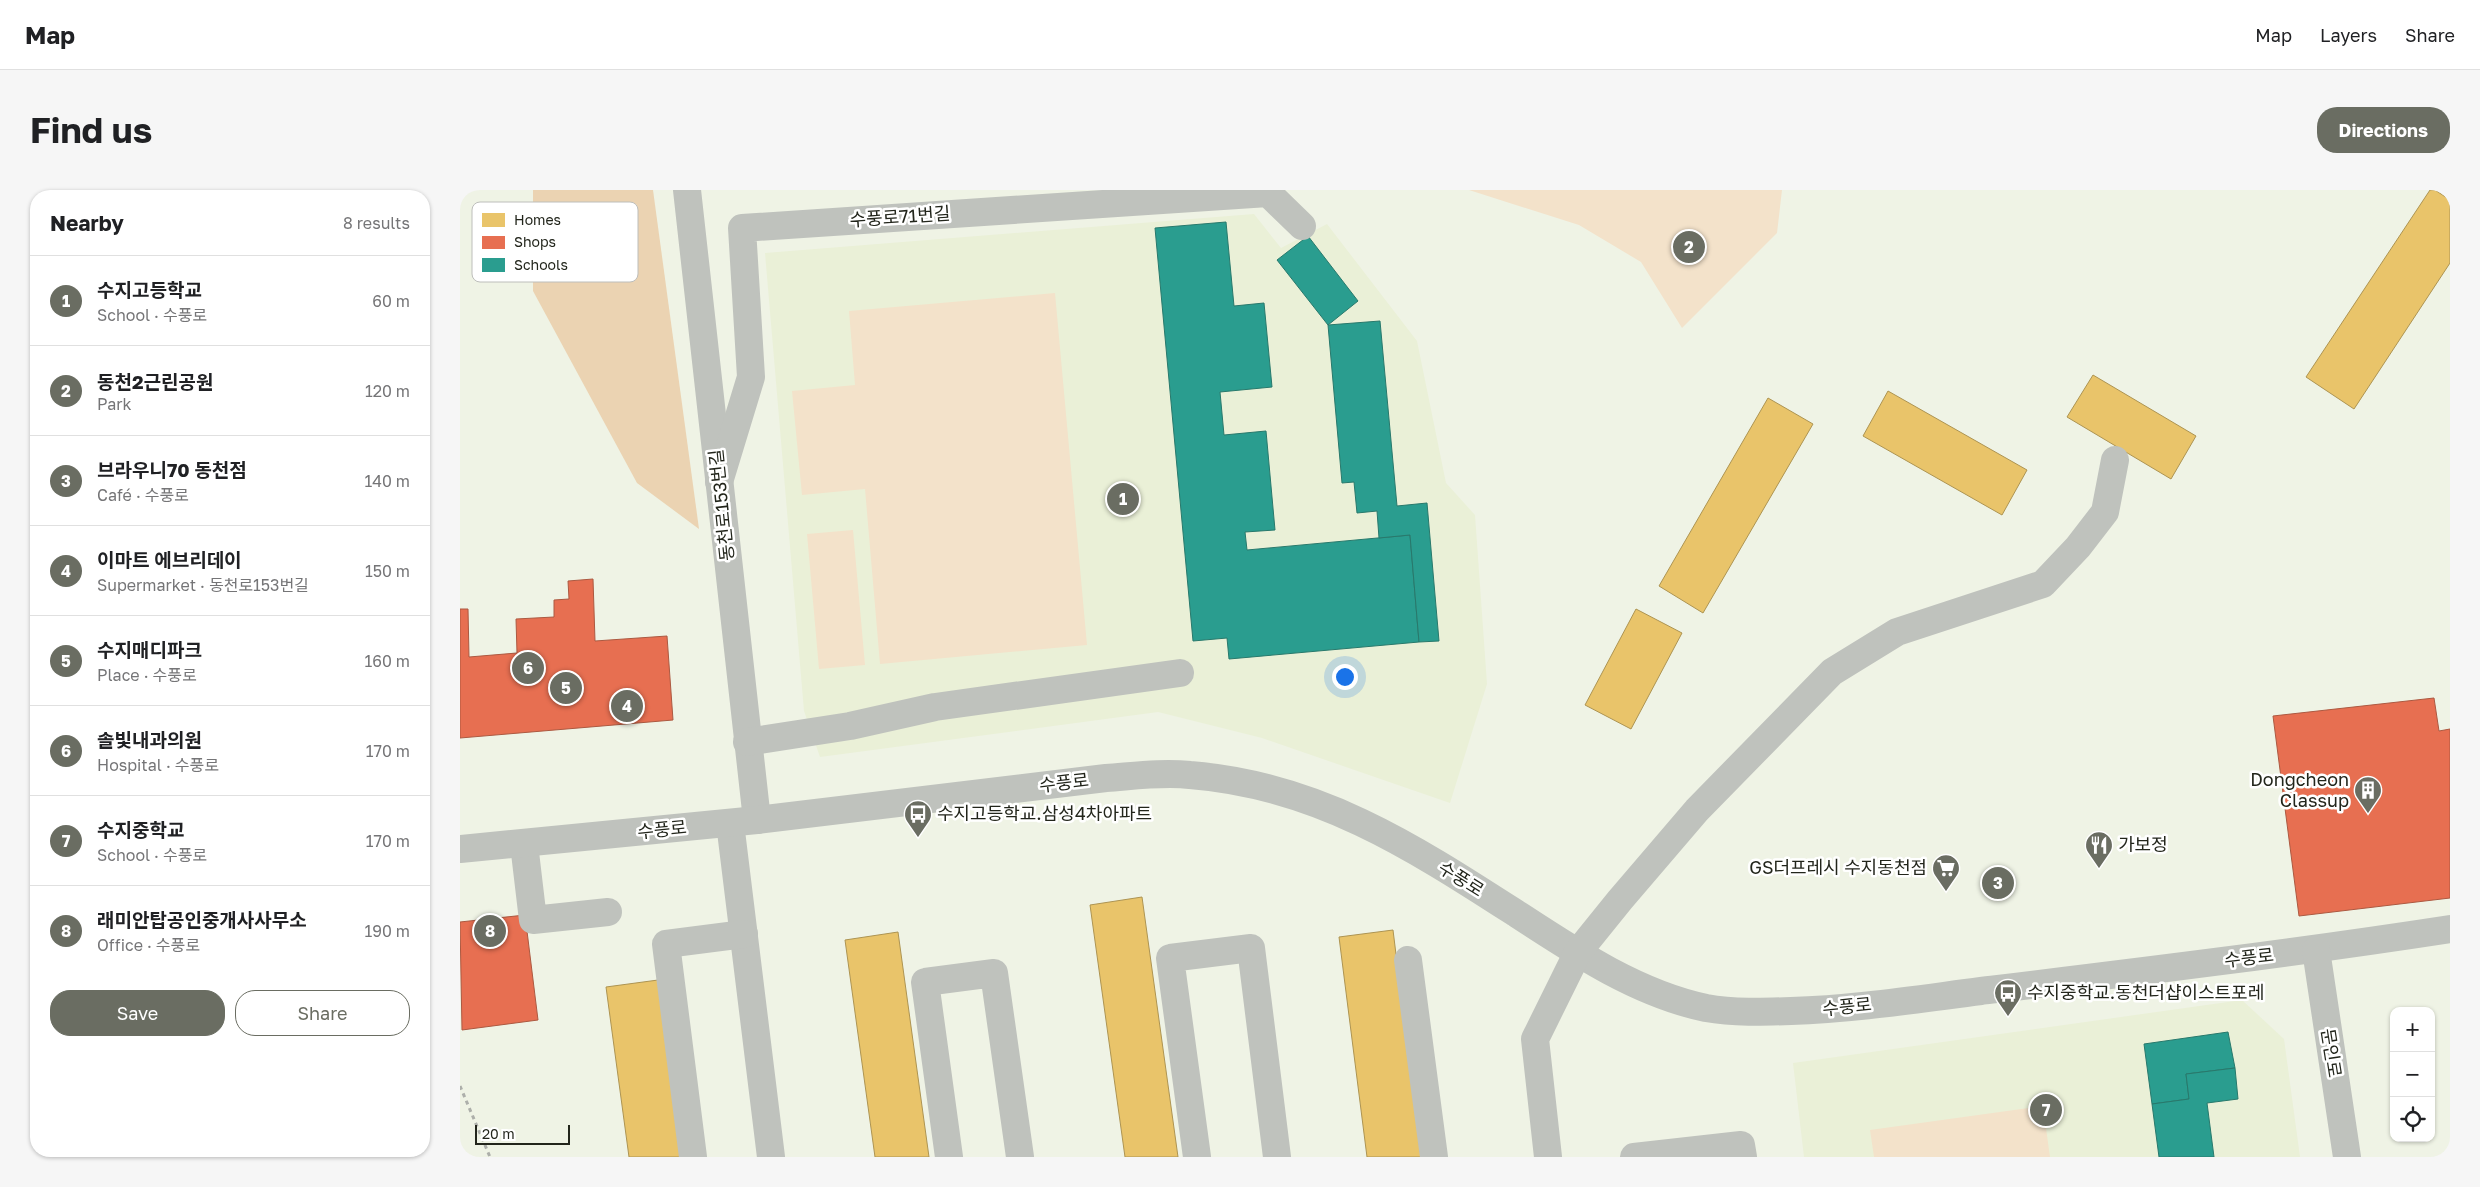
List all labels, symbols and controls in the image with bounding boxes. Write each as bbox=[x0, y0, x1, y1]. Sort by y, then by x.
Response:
text: Map bbox=[25, 20, 75, 49]
text: Map bbox=[2255, 24, 2292, 46]
text: Layers bbox=[2320, 24, 2377, 46]
text: Share bbox=[2405, 24, 2455, 46]
button: Directions bbox=[2317, 107, 2450, 153]
text: Find us bbox=[30, 109, 152, 151]
legend bbox=[472, 202, 638, 282]
street label: 수풍로71번길 bbox=[849, 202, 951, 231]
text: Nearby bbox=[50, 210, 124, 236]
text: Homes bbox=[514, 211, 561, 228]
text: 8 results bbox=[343, 213, 410, 233]
pin: 2 bbox=[1673, 228, 1705, 266]
text: Shops bbox=[514, 233, 556, 250]
text: Schools bbox=[514, 256, 568, 273]
text: 수지고등학교 bbox=[97, 278, 202, 301]
text: 1 bbox=[62, 291, 70, 311]
text: 60 m bbox=[372, 291, 410, 311]
text: School · 수풍로 bbox=[97, 305, 207, 325]
text: 동천2근린공원 bbox=[97, 370, 213, 393]
text: 2 bbox=[61, 381, 71, 401]
text: 120 m bbox=[365, 381, 410, 401]
text: Park bbox=[97, 394, 132, 414]
street label: 동천로153번길 bbox=[704, 448, 738, 562]
text: 브라우니70 동천점 bbox=[97, 458, 247, 481]
text: 3 bbox=[61, 471, 71, 491]
text: 140 m bbox=[364, 471, 410, 491]
pin: 1 bbox=[1107, 480, 1139, 518]
text: Café · 수풍로 bbox=[97, 485, 189, 505]
text: 이마트 에브리데이 bbox=[97, 548, 242, 571]
text: 4 bbox=[61, 561, 71, 581]
text: 150 m bbox=[365, 561, 410, 581]
text: Supermarket · 동천로153번길 bbox=[97, 575, 309, 595]
text: 수지매디파크 bbox=[97, 638, 202, 661]
pin: 6 bbox=[512, 649, 544, 687]
text: 5 bbox=[61, 651, 71, 671]
text: 160 m bbox=[364, 651, 410, 671]
your location bbox=[1332, 664, 1358, 690]
text: Place · 수풍로 bbox=[97, 665, 197, 685]
pin: 5 bbox=[550, 669, 582, 707]
pin: 4 bbox=[611, 687, 643, 725]
text: 솔빛내과의원 bbox=[97, 728, 202, 751]
text: 6 bbox=[61, 741, 71, 761]
text: 170 m bbox=[366, 741, 410, 761]
text: Hospital · 수풍로 bbox=[97, 755, 219, 775]
street label: 수풍로 bbox=[1038, 768, 1090, 796]
place label: Dongcheon Classup bbox=[2250, 768, 2349, 811]
building icon: Dongcheon Classup bbox=[2353, 775, 2383, 814]
bus stop icon: 수지고등학교.삼성4차아파트 bbox=[903, 799, 933, 838]
place label: 수지고등학교.삼성4차아파트 bbox=[937, 802, 1152, 824]
street label: 수풍로 bbox=[636, 815, 688, 843]
text: 수지중학교 bbox=[97, 818, 184, 841]
restaurant icon: 가보정 bbox=[2084, 830, 2114, 869]
text: 7 bbox=[62, 831, 70, 851]
text: 170 m bbox=[366, 831, 410, 851]
place label: 가보정 bbox=[2118, 833, 2168, 855]
text: School · 수풍로 bbox=[97, 845, 207, 865]
supermarket icon: GS더프레시 수지동천점 bbox=[1931, 853, 1961, 892]
street label: 수풍로 bbox=[1435, 856, 1488, 901]
place label: GS더프레시 수지동천점 bbox=[1749, 856, 1927, 878]
pin: 3 bbox=[1982, 864, 2014, 902]
text: 래미안탑공인중개사사무소 bbox=[97, 908, 307, 931]
pin: 8 bbox=[474, 912, 506, 950]
text: 8 bbox=[61, 921, 71, 941]
text: 190 m bbox=[364, 921, 410, 941]
text: Office · 수풍로 bbox=[97, 935, 200, 955]
street label: 수풍로 bbox=[2223, 943, 2275, 971]
bus stop icon: 수지중학교.동천더샵이스트포레 bbox=[1993, 978, 2023, 1017]
place label: 수지중학교.동천더샵이스트포레 bbox=[2027, 981, 2264, 1003]
button: Save bbox=[50, 990, 225, 1036]
button: Share bbox=[235, 990, 410, 1036]
street label: 수풍로 bbox=[1821, 992, 1873, 1020]
map controls bbox=[2390, 1007, 2435, 1142]
button: + bbox=[2390, 1007, 2435, 1052]
street label: 문인로 bbox=[2317, 1027, 2347, 1079]
button: − bbox=[2390, 1052, 2435, 1097]
pin: 7 bbox=[2030, 1091, 2062, 1129]
button: locate bbox=[2390, 1097, 2435, 1142]
scale bar bbox=[475, 1122, 570, 1145]
text: 20 m bbox=[482, 1125, 515, 1142]

